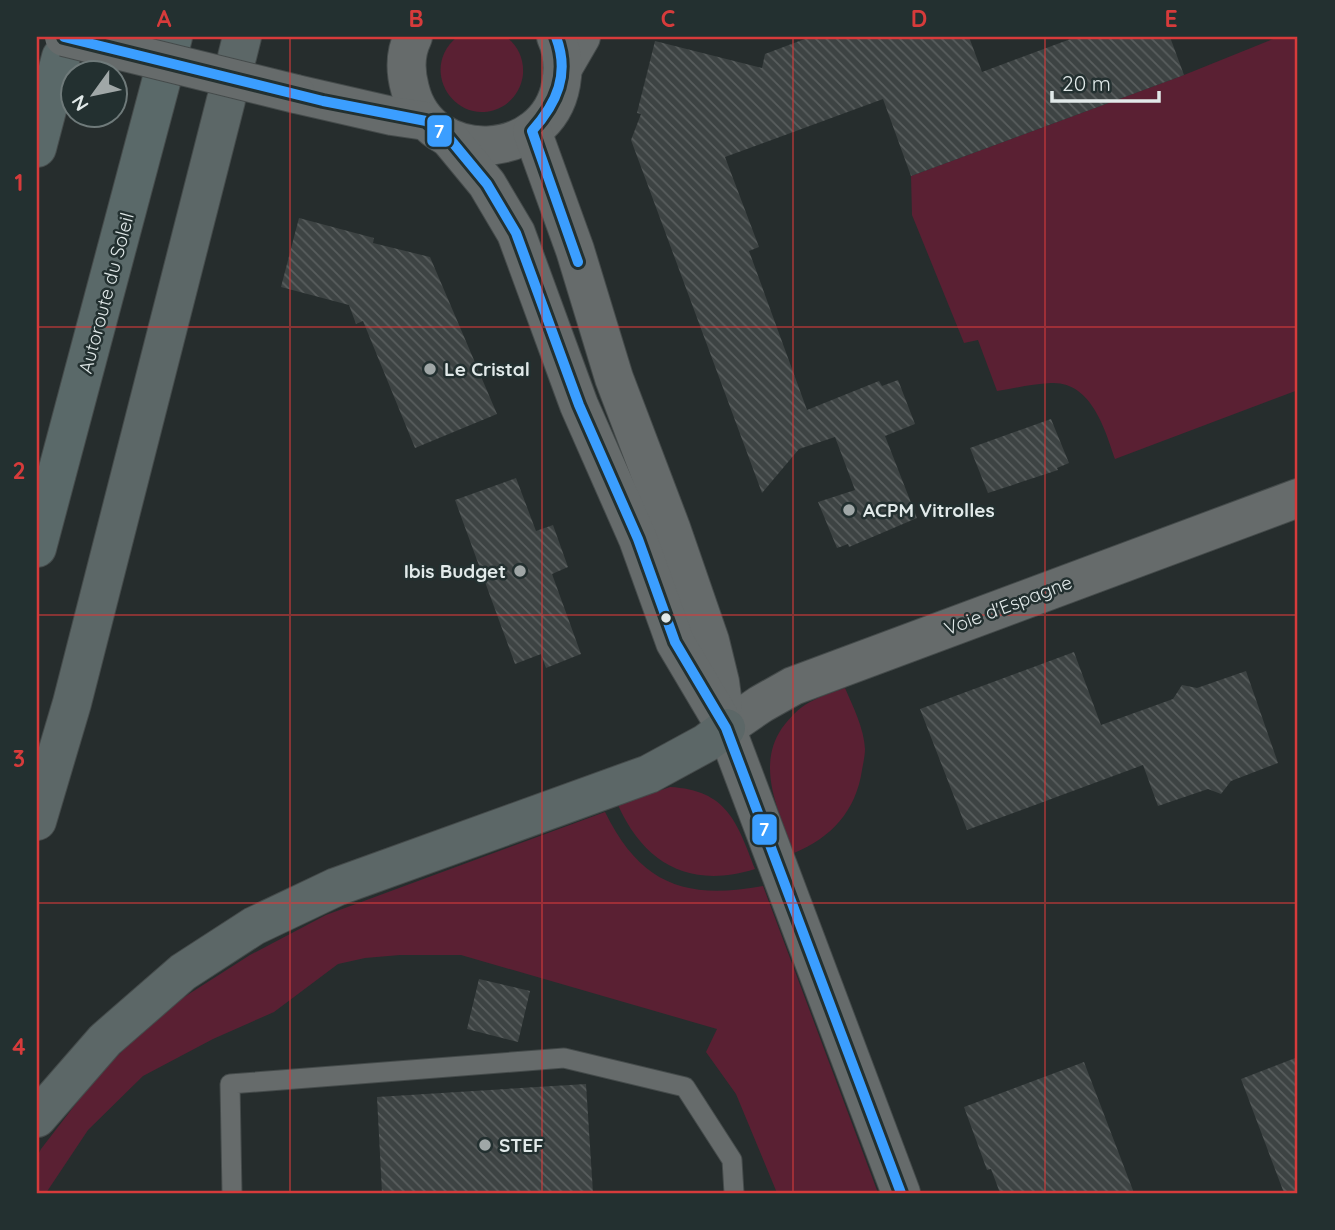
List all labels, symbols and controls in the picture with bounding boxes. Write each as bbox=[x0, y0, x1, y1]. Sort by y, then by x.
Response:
text: A bbox=[157, 4, 172, 33]
text: B bbox=[408, 4, 424, 33]
text: C bbox=[661, 4, 675, 33]
text: D bbox=[911, 4, 927, 33]
text: E bbox=[1164, 4, 1178, 33]
north arrow bbox=[60, 60, 130, 130]
scale bar bbox=[1052, 60, 1158, 104]
text: 20 m bbox=[1062, 70, 1111, 96]
text: N bbox=[66, 91, 94, 116]
line badge: 7 bbox=[426, 114, 453, 148]
text: 7 bbox=[434, 119, 444, 143]
text: 1 bbox=[15, 168, 23, 197]
street label: Autoroute du Soleil bbox=[73, 210, 139, 376]
place label: Le Cristal bbox=[444, 357, 530, 381]
marker: Le Cristal bbox=[422, 361, 438, 377]
text: 2 bbox=[12, 456, 26, 485]
place label: ACPM Vitrolles bbox=[863, 498, 995, 522]
marker: ACPM Vitrolles bbox=[841, 502, 857, 518]
place label: Ibis Budget bbox=[404, 559, 506, 583]
marker: Ibis Budget bbox=[512, 563, 528, 579]
street label: Voie d'Espagne bbox=[941, 570, 1075, 640]
unlabelled marker bbox=[659, 611, 673, 625]
text: 3 bbox=[13, 744, 25, 773]
line badge: 7 bbox=[751, 813, 778, 846]
text: 7 bbox=[759, 817, 769, 841]
text: 4 bbox=[12, 1032, 26, 1061]
place label: STEF bbox=[499, 1133, 544, 1157]
marker: STEF bbox=[477, 1137, 493, 1153]

